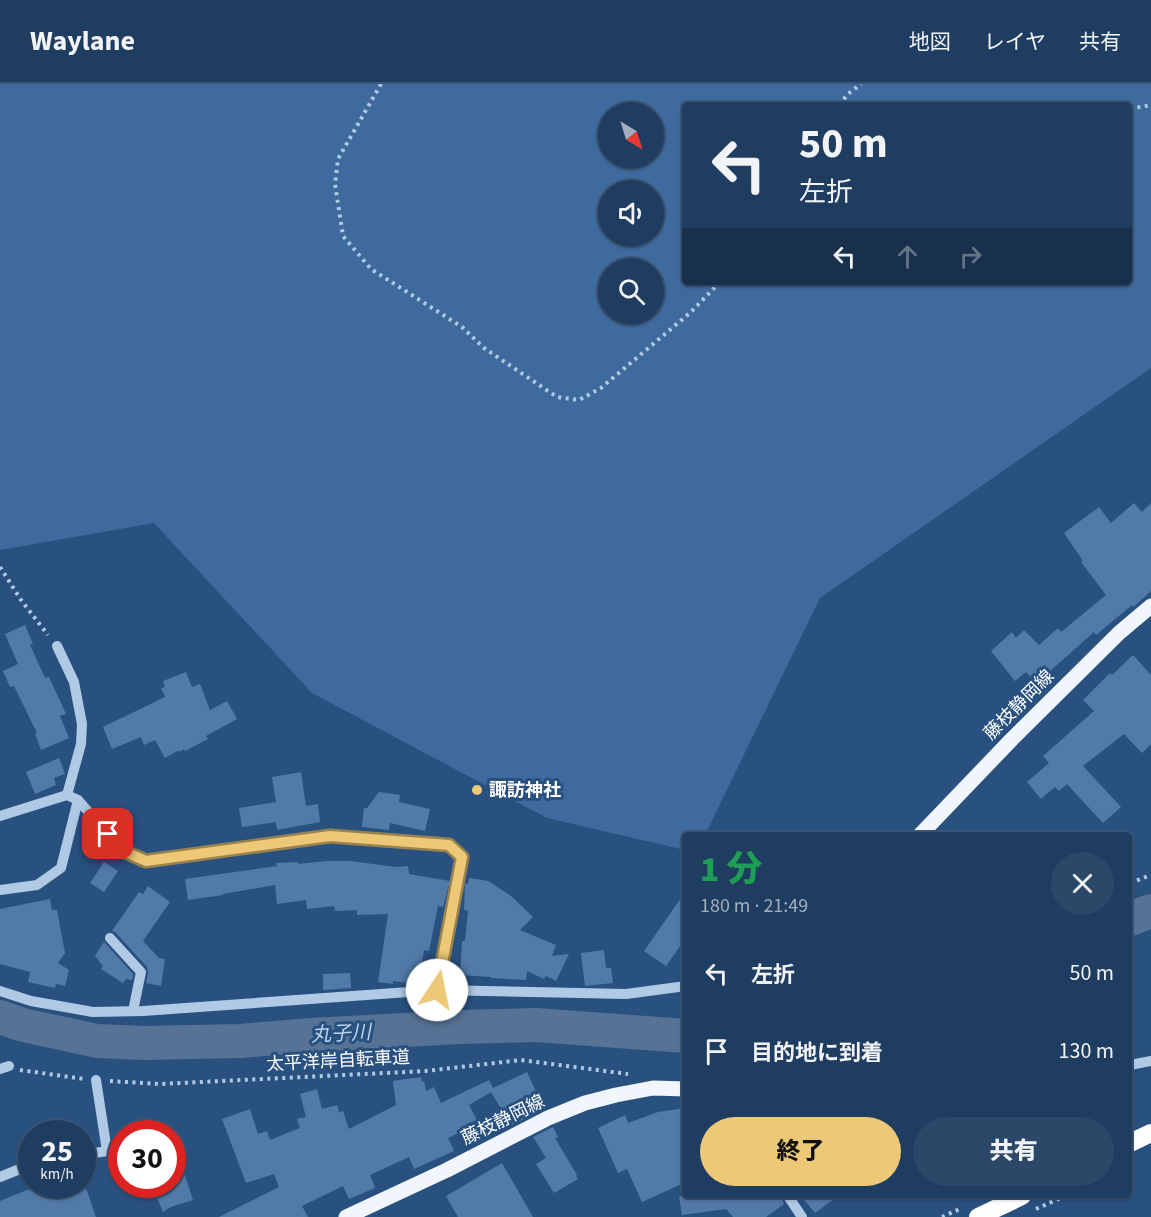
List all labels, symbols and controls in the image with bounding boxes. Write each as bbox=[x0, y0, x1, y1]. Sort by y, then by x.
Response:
text: Waylane bbox=[30, 21, 135, 61]
text: 地図 bbox=[909, 27, 951, 57]
text: レイヤ bbox=[984, 27, 1046, 57]
text: 共有 bbox=[1079, 27, 1121, 57]
north arrow bbox=[598, 102, 664, 168]
map controls bbox=[598, 102, 664, 324]
text: 50 m bbox=[799, 114, 888, 174]
icon: left bbox=[700, 126, 778, 204]
text: 左折 bbox=[799, 173, 853, 212]
button: sound bbox=[598, 180, 664, 246]
icon: left bbox=[828, 240, 861, 273]
icon: ahead bbox=[891, 240, 924, 273]
icon: right bbox=[954, 240, 987, 273]
button: search bbox=[598, 258, 664, 324]
street label: 藤枝静岡線 bbox=[978, 664, 1060, 746]
place label: 諏訪神社 bbox=[489, 778, 561, 803]
marker: 諏訪神社 bbox=[470, 783, 484, 797]
pin bbox=[82, 808, 133, 859]
icon: arrive bbox=[91, 817, 124, 850]
text: 1 分 bbox=[700, 844, 762, 895]
button: close bbox=[1051, 852, 1114, 915]
text: 180 m · 21:49 bbox=[700, 892, 808, 920]
icon: left bbox=[700, 957, 733, 990]
text: 50 m bbox=[1069, 957, 1114, 989]
position arrow bbox=[405, 958, 469, 1022]
text: 左折 bbox=[751, 959, 795, 991]
water label: 丸子川 bbox=[310, 1018, 374, 1050]
icon: arrive bbox=[700, 1035, 733, 1068]
text: 130 m bbox=[1059, 1035, 1114, 1067]
text: 目的地に到着 bbox=[751, 1037, 883, 1069]
street label: 太平洋岸自転車道 bbox=[265, 1045, 411, 1077]
street label: 藤枝静岡線 bbox=[457, 1089, 549, 1151]
button: 終了 bbox=[700, 1117, 901, 1186]
button: 共有 bbox=[913, 1117, 1114, 1186]
speed limit sign: 30 bbox=[108, 1120, 186, 1198]
text: 25 bbox=[41, 1130, 73, 1173]
text: km/h bbox=[40, 1164, 74, 1185]

